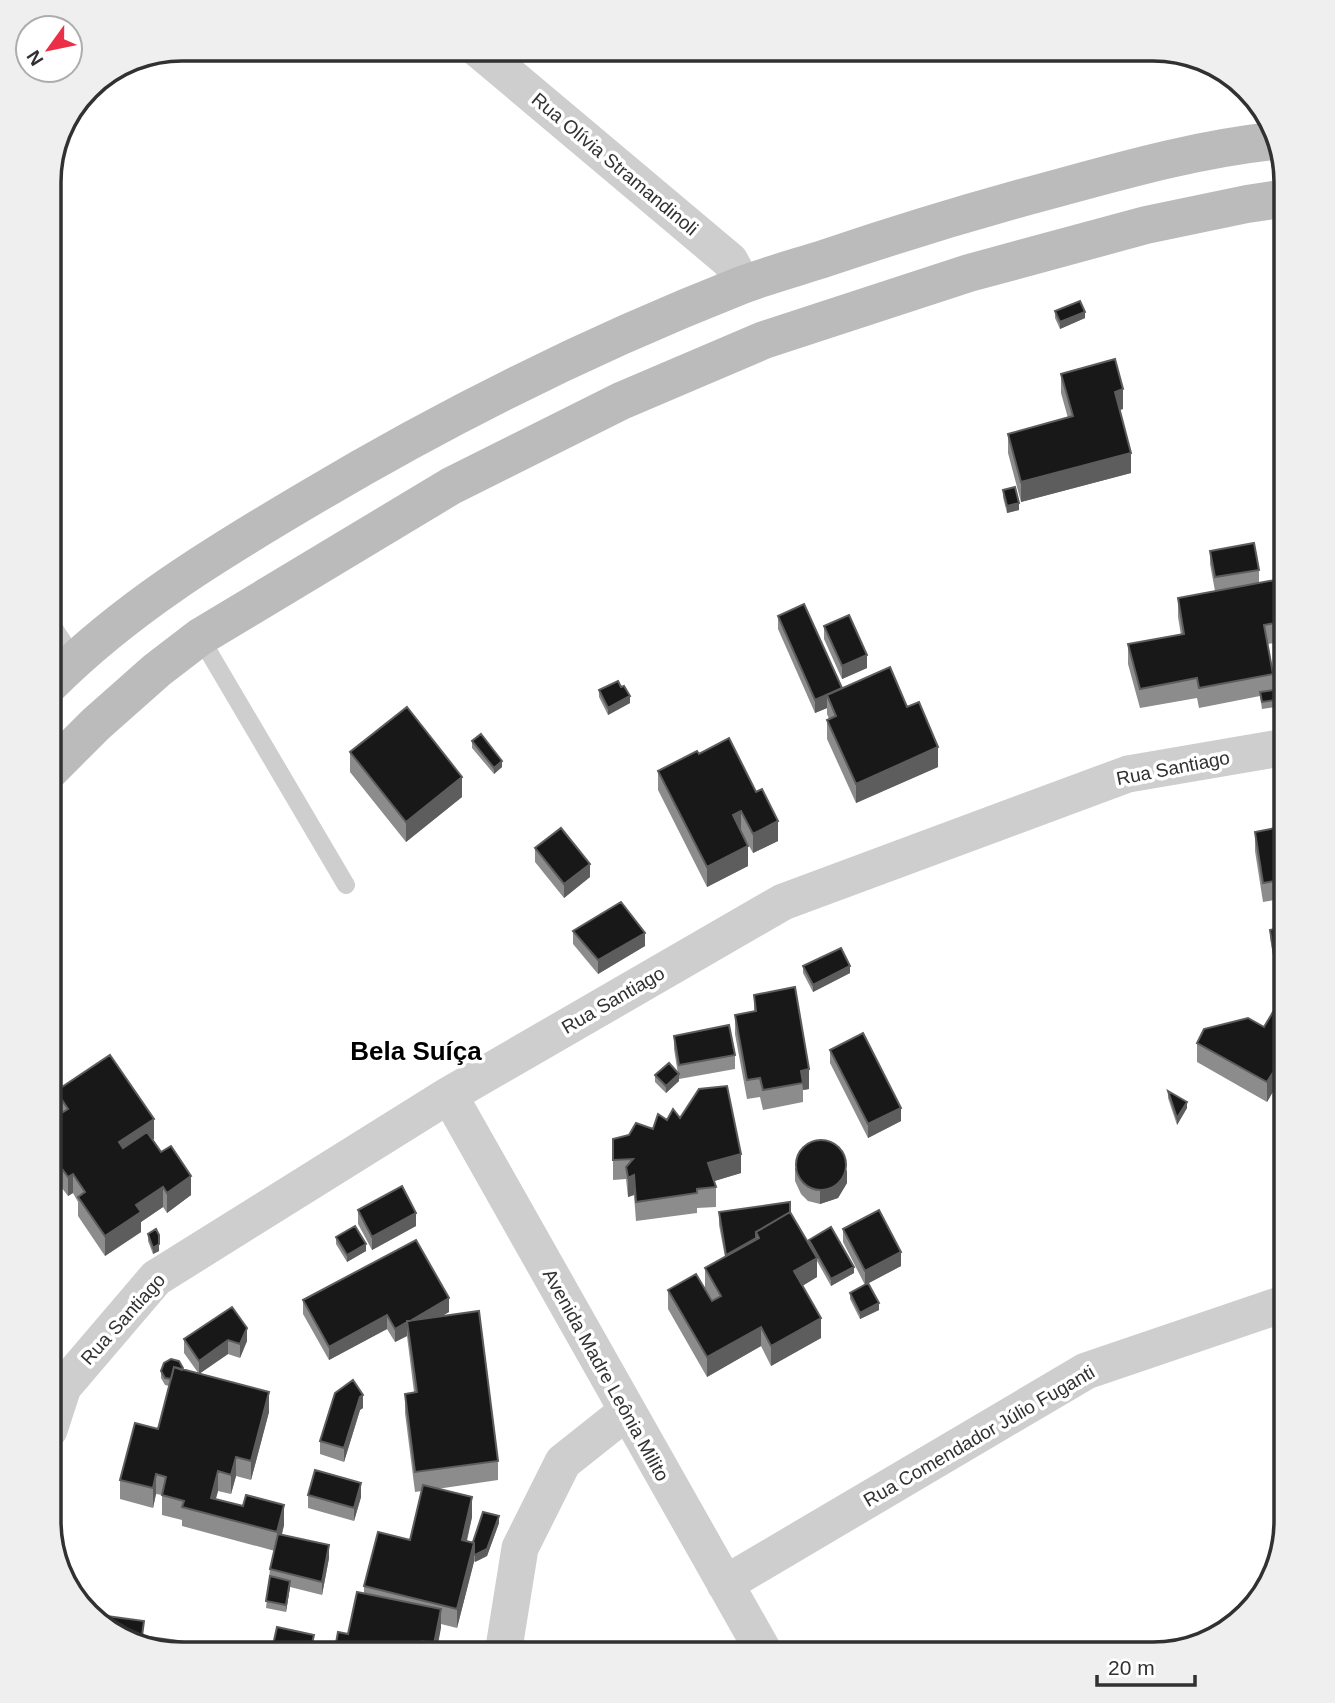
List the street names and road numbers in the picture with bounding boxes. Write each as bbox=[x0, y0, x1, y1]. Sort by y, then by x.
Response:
street label: Rua Olívia Stramandinoli bbox=[528, 88, 702, 240]
street label: Rua Santiago bbox=[1114, 747, 1232, 789]
street label: Rua Santiago bbox=[558, 962, 668, 1038]
street label: Avenida Madre Leônia Milito bbox=[539, 1265, 673, 1485]
street label: Rua Santiago bbox=[77, 1269, 169, 1369]
street label: Rua Comendador Júlio Fuganti bbox=[860, 1361, 1098, 1511]

